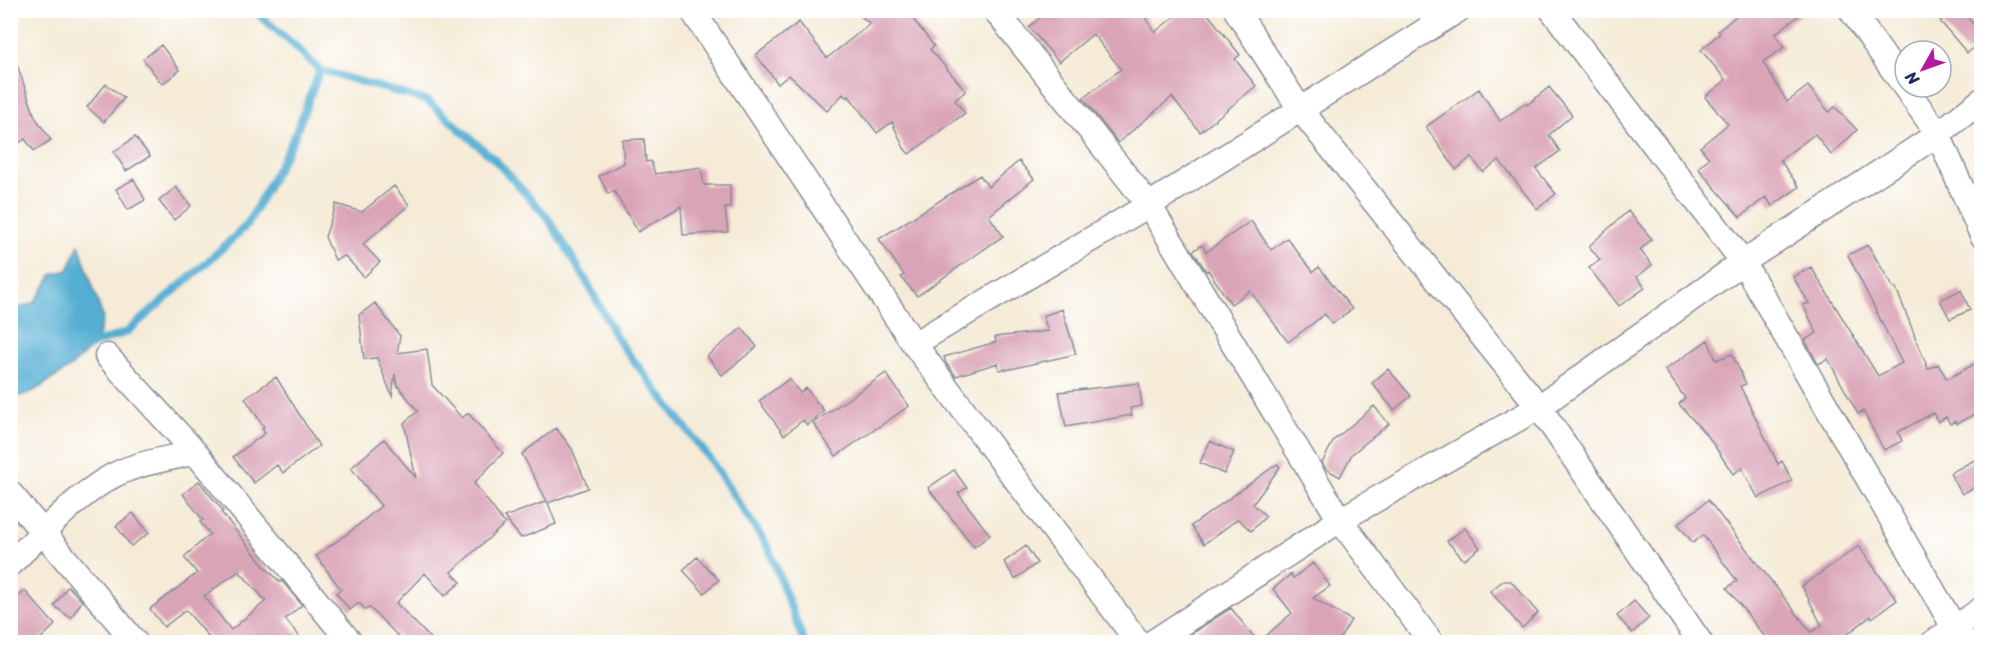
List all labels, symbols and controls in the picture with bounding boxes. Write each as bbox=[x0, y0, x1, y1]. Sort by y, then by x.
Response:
north arrow bbox=[1893, 39, 1953, 99]
text: N bbox=[1897, 64, 1927, 93]

